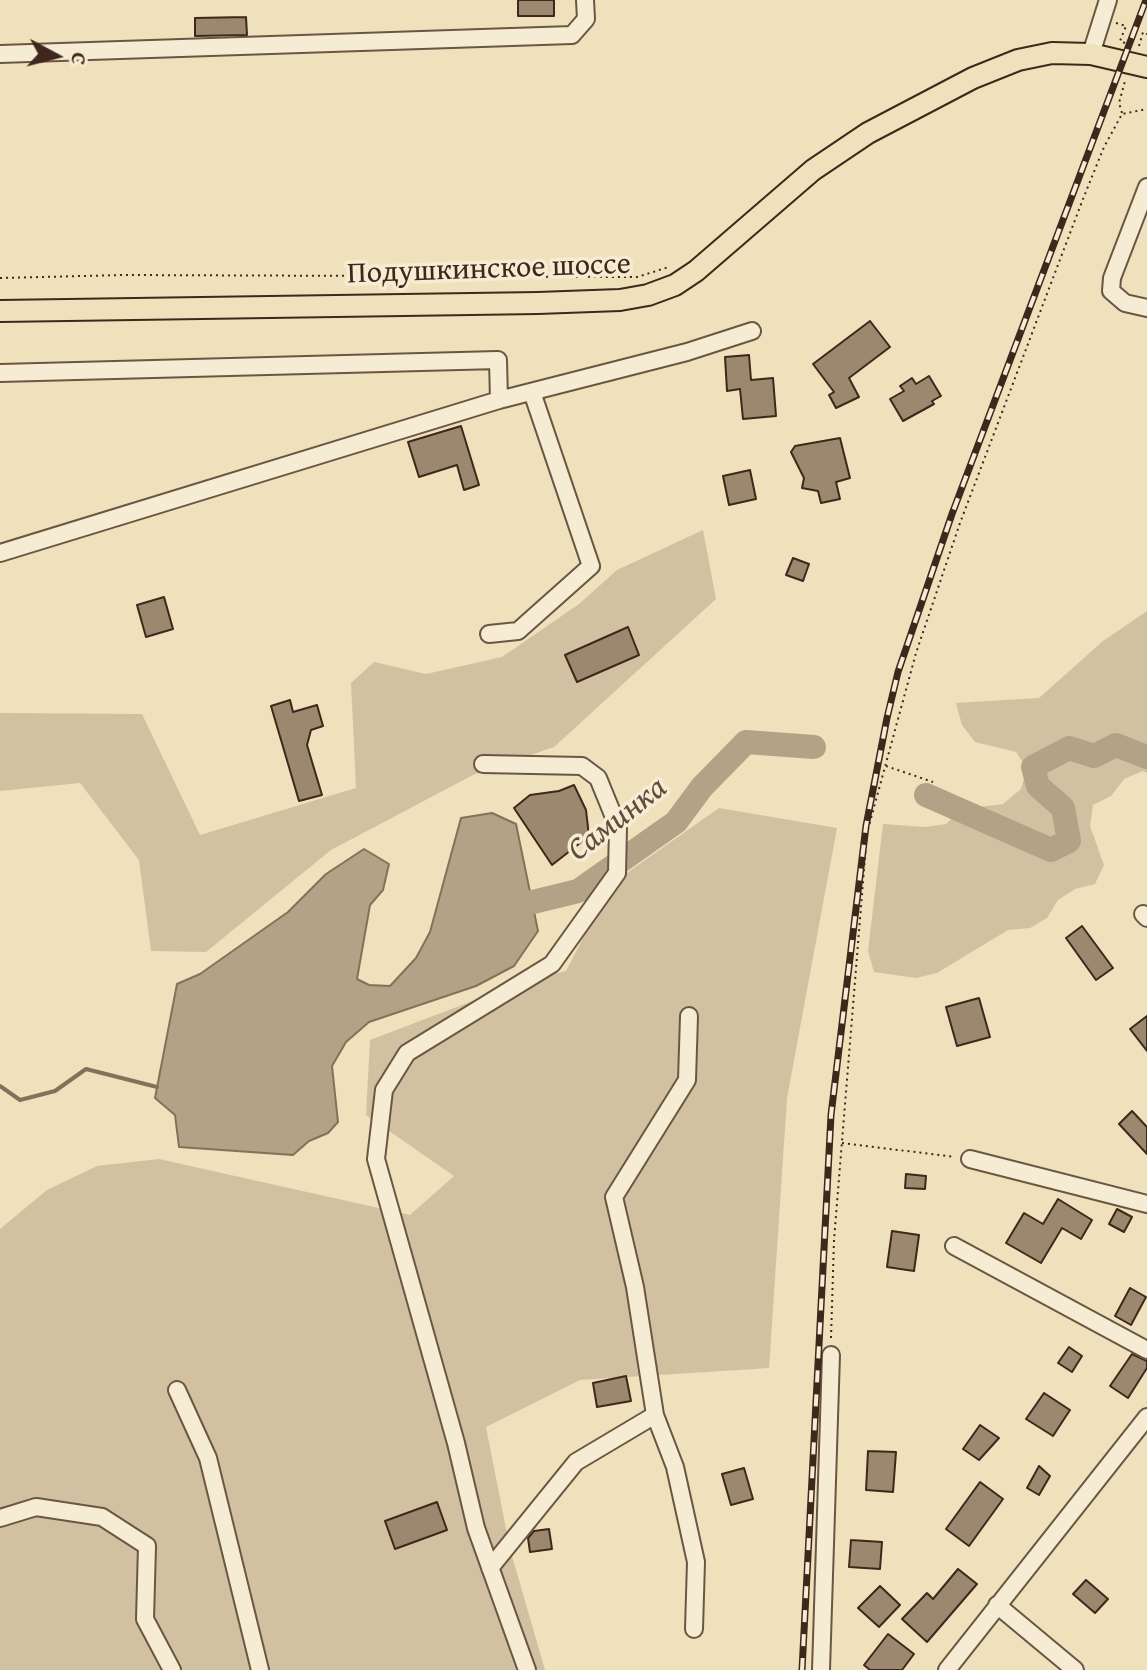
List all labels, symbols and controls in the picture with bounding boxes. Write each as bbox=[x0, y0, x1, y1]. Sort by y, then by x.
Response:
north arrow bbox=[16, 16, 96, 96]
text: С bbox=[63, 51, 96, 67]
street label: Подушкинское шоссе bbox=[347, 247, 631, 293]
water label: Саминка bbox=[561, 770, 675, 870]

